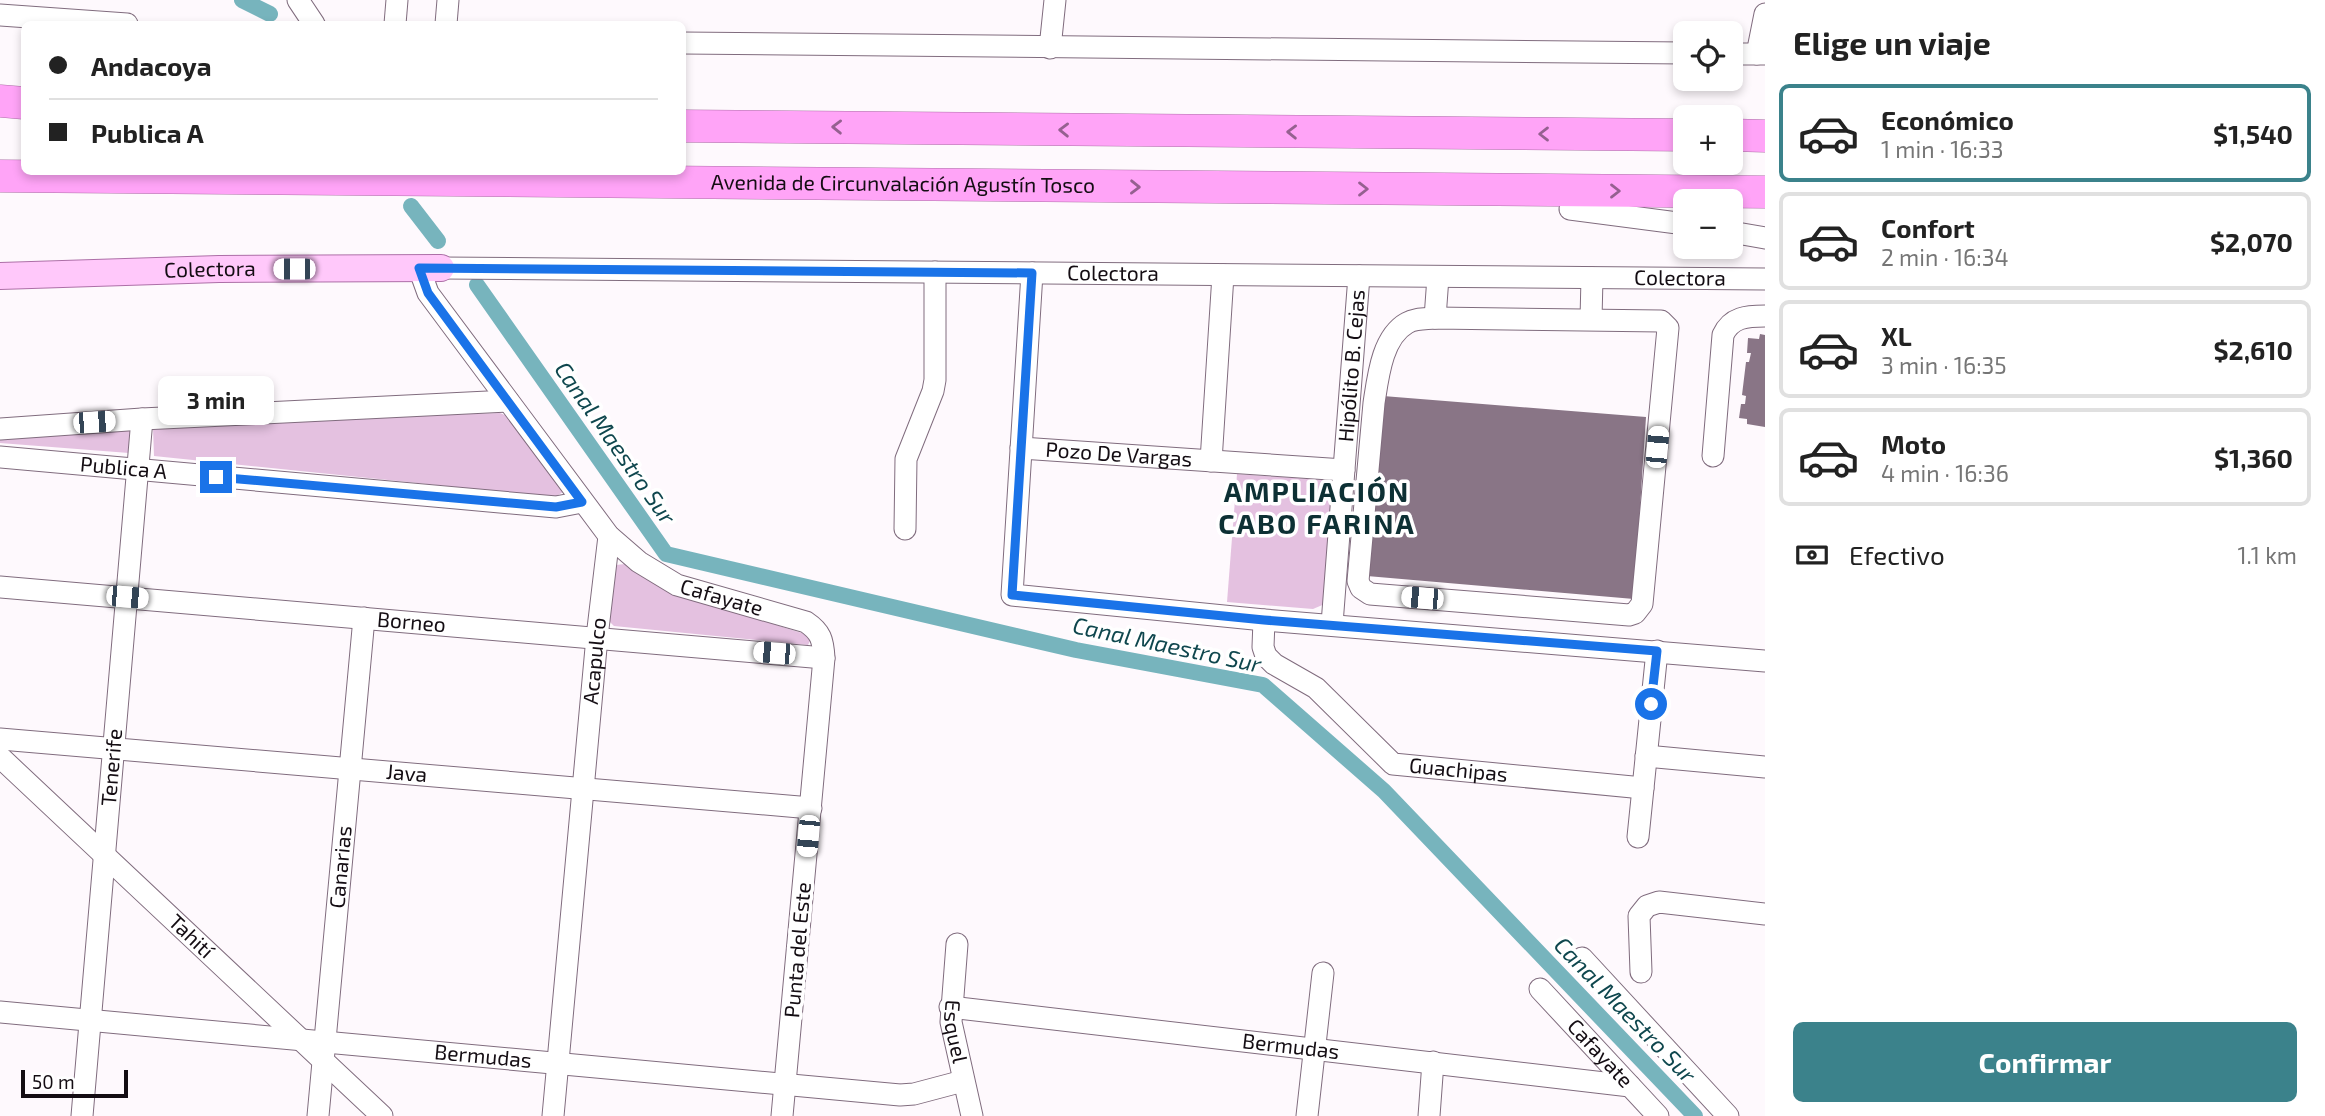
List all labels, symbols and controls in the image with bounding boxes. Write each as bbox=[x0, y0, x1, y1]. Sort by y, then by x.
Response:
map controls bbox=[1673, 21, 1743, 259]
button: locate bbox=[1673, 21, 1743, 91]
text: Elige un viaje bbox=[1793, 23, 1991, 61]
text: Andacoya bbox=[91, 50, 211, 81]
icon: car bbox=[1797, 102, 1860, 165]
text: Económico bbox=[1881, 104, 2014, 135]
button: + bbox=[1673, 105, 1743, 175]
text: Publica A bbox=[91, 117, 204, 148]
text: $1,540 bbox=[2213, 118, 2293, 149]
one-way arrow bbox=[831, 120, 842, 135]
one-way arrow bbox=[1058, 122, 1069, 137]
one-way arrow bbox=[1286, 124, 1296, 140]
one-way arrow bbox=[1538, 126, 1548, 142]
text: 1 min · 16:33 bbox=[1881, 135, 2004, 163]
street label: Avenida de Circunvalación Agustín Tosco bbox=[711, 168, 1095, 197]
one-way arrow bbox=[1130, 179, 1141, 195]
one-way arrow bbox=[1358, 181, 1368, 197]
one-way arrow bbox=[1610, 183, 1620, 199]
button: − bbox=[1673, 189, 1743, 259]
icon: car bbox=[1797, 210, 1860, 273]
text: Confort bbox=[1881, 212, 1975, 243]
text: $2,070 bbox=[2210, 226, 2293, 257]
text: 2 min · 16:34 bbox=[1881, 243, 2009, 271]
street label: Colectora bbox=[164, 255, 256, 282]
car bbox=[274, 259, 316, 280]
street label: Colectora bbox=[1067, 259, 1159, 285]
street label: Colectora bbox=[1634, 264, 1726, 290]
street label: Hipólito B. Cejas bbox=[1332, 289, 1369, 443]
icon: car bbox=[1797, 318, 1860, 381]
text: XL bbox=[1881, 320, 1912, 351]
text: $2,610 bbox=[2214, 334, 2293, 365]
text: 3 min · 16:35 bbox=[1881, 351, 2007, 379]
water label: Canal Maestro Sur bbox=[549, 356, 683, 530]
callout: 3 min bbox=[158, 376, 274, 424]
text: 3 min bbox=[187, 386, 245, 414]
car bbox=[73, 410, 116, 434]
car bbox=[1645, 425, 1670, 469]
icon: car bbox=[1797, 426, 1860, 489]
text: Moto bbox=[1881, 428, 1946, 459]
street label: Pozo De Vargas bbox=[1045, 436, 1193, 471]
text: $1,360 bbox=[2214, 442, 2293, 473]
street label: Publica A bbox=[79, 450, 168, 483]
text: 4 min · 16:36 bbox=[1881, 459, 2009, 487]
route end bbox=[200, 461, 232, 493]
district label: AMPLIACIÓN CABO FARINA bbox=[1218, 474, 1416, 540]
icon: cash bbox=[1793, 536, 1831, 574]
text: Efectivo bbox=[1849, 539, 1945, 570]
text: 1.1 km bbox=[2237, 541, 2297, 569]
street label: Cafayate bbox=[678, 573, 766, 620]
car bbox=[106, 585, 149, 609]
car bbox=[1401, 586, 1444, 610]
street label: Borneo bbox=[376, 606, 447, 636]
water label: Canal Maestro Sur bbox=[1070, 610, 1265, 678]
street label: Acapulco bbox=[577, 616, 610, 705]
car bbox=[753, 641, 796, 665]
route start bbox=[1635, 688, 1667, 720]
street label: Tenerife bbox=[95, 728, 126, 807]
street label: Guachipas bbox=[1408, 752, 1509, 786]
street label: Java bbox=[385, 758, 428, 786]
car bbox=[796, 814, 821, 858]
street label: Canarias bbox=[323, 824, 356, 909]
street label: Punta del Este bbox=[778, 881, 815, 1019]
street label: Tahití bbox=[164, 908, 220, 963]
water label: Canal Maestro Sur bbox=[1549, 931, 1703, 1089]
street label: Esquel bbox=[940, 999, 974, 1066]
street label: Cafayate bbox=[1563, 1013, 1639, 1092]
button: Confirmar bbox=[1793, 1022, 2297, 1102]
street label: Bermudas bbox=[1241, 1027, 1341, 1063]
street label: Bermudas bbox=[433, 1038, 533, 1072]
scale bar bbox=[21, 1067, 128, 1099]
text: 50 m bbox=[32, 1070, 75, 1093]

